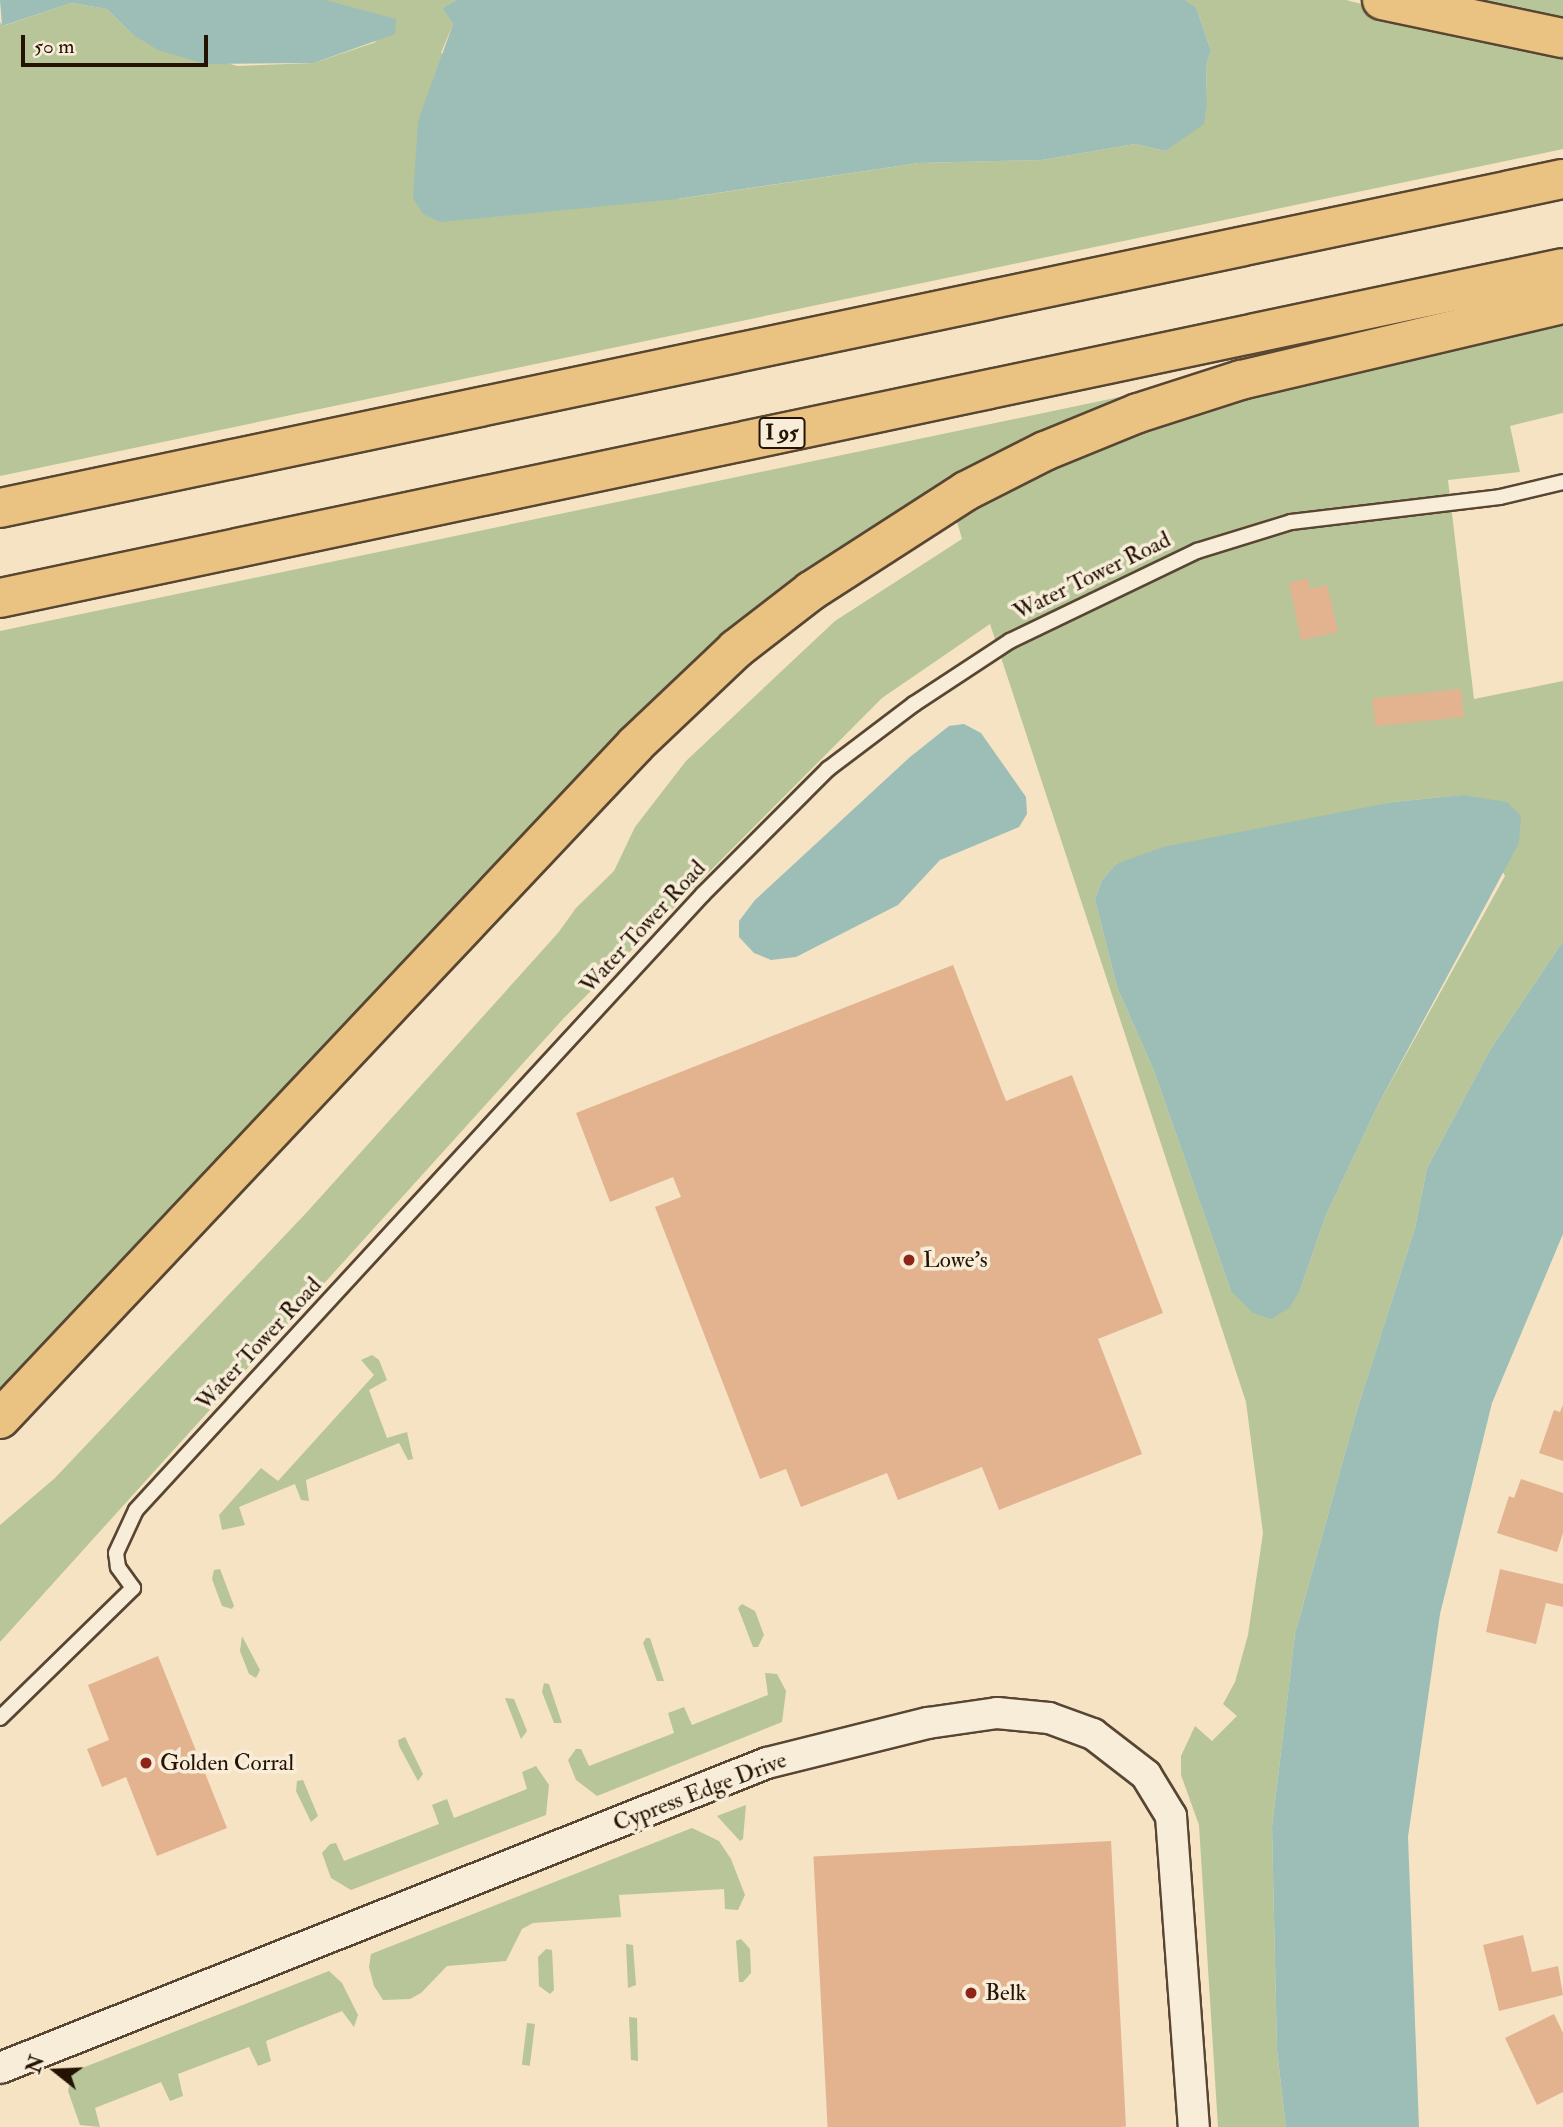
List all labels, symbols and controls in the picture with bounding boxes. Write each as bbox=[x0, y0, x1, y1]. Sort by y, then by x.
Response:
scale bar bbox=[24, 21, 212, 65]
text: 50 m bbox=[34, 33, 75, 60]
road number: I 95 bbox=[758, 416, 806, 450]
street label: Water Tower Road bbox=[1009, 526, 1175, 626]
street label: Water Tower Road bbox=[574, 855, 712, 999]
place label: Lowe's bbox=[923, 1246, 988, 1274]
marker: Lowe's bbox=[901, 1252, 917, 1268]
street label: Water Tower Road bbox=[190, 1272, 328, 1416]
street label: Cypress Edge Drive bbox=[609, 1746, 791, 1838]
place label: Golden Corral bbox=[160, 1749, 294, 1777]
marker: Golden Corral bbox=[138, 1755, 154, 1771]
place label: Belk bbox=[985, 1979, 1027, 2007]
marker: Belk bbox=[963, 1985, 979, 2001]
north arrow bbox=[21, 2036, 91, 2106]
text: N bbox=[22, 2053, 50, 2076]

